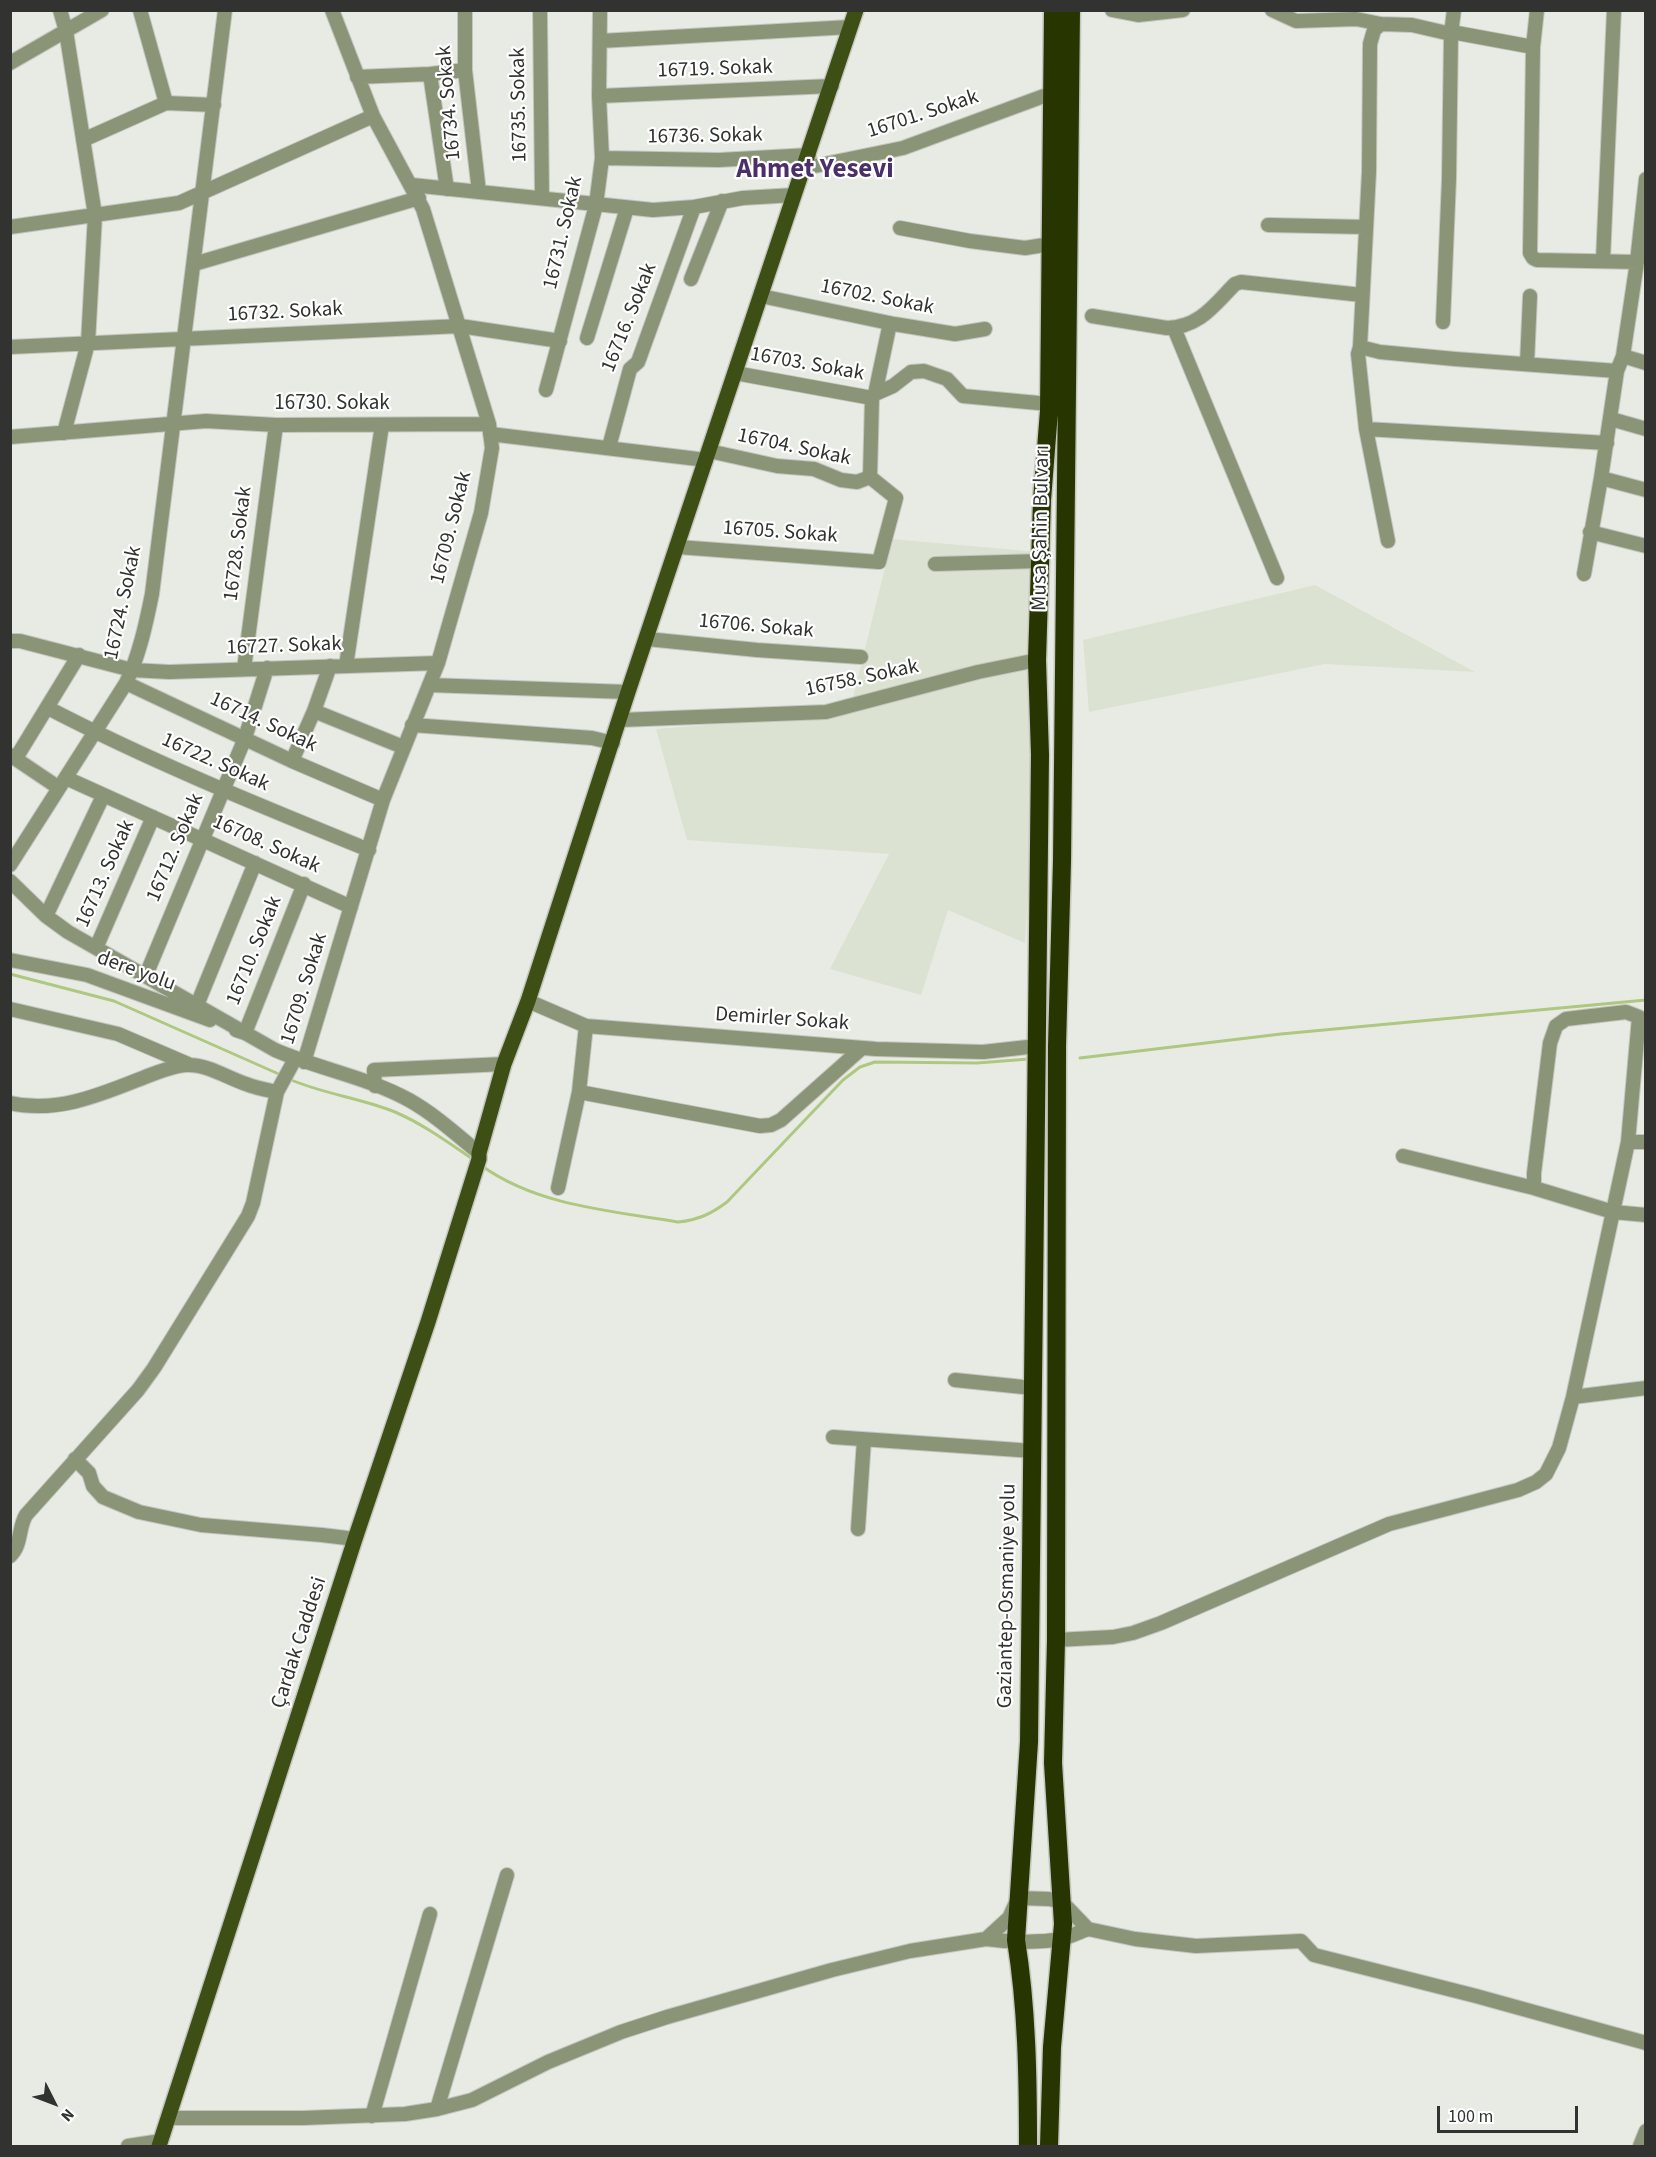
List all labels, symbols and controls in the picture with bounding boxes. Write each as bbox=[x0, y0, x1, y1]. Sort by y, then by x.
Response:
street label: 16734. Sokak bbox=[432, 44, 468, 162]
street label: 16735. Sokak bbox=[506, 47, 534, 163]
street label: 16719. Sokak bbox=[657, 55, 773, 85]
street label: 16701. Sokak bbox=[864, 85, 982, 145]
street label: 16736. Sokak bbox=[647, 123, 763, 151]
district label: Ahmet Yesevi bbox=[736, 155, 894, 187]
street label: 16731. Sokak bbox=[539, 174, 589, 292]
street label: 16716. Sokak bbox=[597, 260, 663, 376]
street label: 16702. Sokak bbox=[818, 275, 936, 321]
street label: 16732. Sokak bbox=[227, 297, 343, 329]
street label: 16703. Sokak bbox=[748, 343, 866, 387]
street label: 16730. Sokak bbox=[274, 391, 390, 417]
street label: 16704. Sokak bbox=[735, 424, 853, 472]
street label: Musa Şahin Bulvarı bbox=[1028, 445, 1056, 611]
street label: 16709. Sokak bbox=[426, 469, 478, 587]
street label: 16728. Sokak bbox=[219, 485, 259, 603]
street label: 16705. Sokak bbox=[722, 516, 838, 550]
street label: 16724. Sokak bbox=[100, 544, 148, 662]
street label: 16706. Sokak bbox=[697, 609, 815, 645]
street label: 16727. Sokak bbox=[226, 632, 342, 662]
street label: 16758. Sokak bbox=[803, 655, 921, 703]
street label: 16714. Sokak bbox=[205, 687, 321, 759]
street label: 16722. Sokak bbox=[157, 728, 273, 798]
street label: 16712. Sokak bbox=[142, 790, 210, 906]
street label: 16708. Sokak bbox=[208, 810, 324, 880]
street label: 16713. Sokak bbox=[71, 816, 141, 932]
street label: 16710. Sokak bbox=[222, 893, 288, 1009]
street label: 16709. Sokak bbox=[276, 930, 334, 1048]
street label: dere yolu bbox=[93, 946, 179, 998]
street label: Demirler Sokak bbox=[714, 1003, 850, 1037]
street label: Gaziantep-Osmaniye yolu bbox=[993, 1483, 1023, 1709]
street label: Çardak Caddesi bbox=[267, 1574, 333, 1712]
north arrow bbox=[24, 2073, 84, 2133]
scale bar bbox=[1440, 2094, 1581, 2132]
text: N bbox=[56, 2104, 79, 2126]
text: 100 m bbox=[1448, 2104, 1493, 2129]

